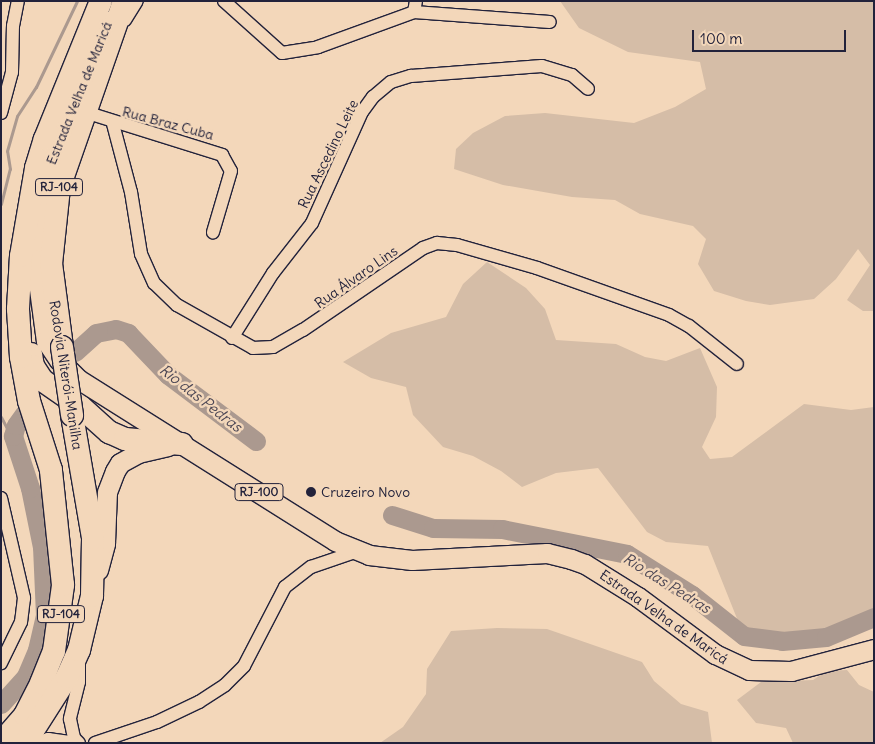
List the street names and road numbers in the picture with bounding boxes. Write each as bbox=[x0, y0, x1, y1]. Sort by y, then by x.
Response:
street label: Estrada Velha de Maricá bbox=[43, 19, 115, 167]
street label: Rua Ascedino Leite bbox=[294, 97, 362, 211]
street label: Rua Braz Cuba bbox=[120, 103, 216, 143]
road number: RJ-104 bbox=[34, 178, 84, 196]
street label: Rua Álvaro Lins bbox=[311, 242, 401, 312]
street label: Rodovia Niterói-Manilha bbox=[46, 299, 86, 451]
road number: RJ-100 bbox=[234, 482, 284, 502]
street label: Estrada Velha de Maricá bbox=[597, 566, 731, 668]
road number: RJ-104 bbox=[36, 604, 86, 624]

